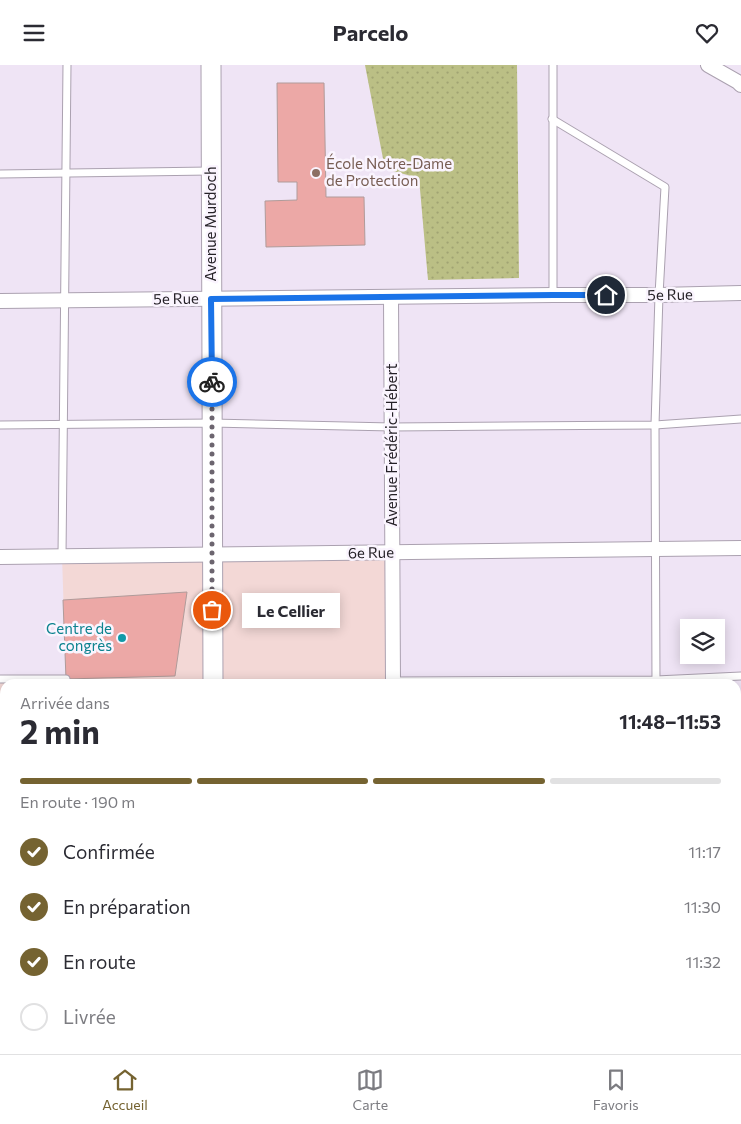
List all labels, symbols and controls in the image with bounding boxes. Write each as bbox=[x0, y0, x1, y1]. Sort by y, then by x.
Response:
icon: menu bbox=[20, 19, 48, 47]
text: Parcelo bbox=[332, 19, 409, 46]
icon: heart bbox=[693, 19, 721, 47]
place label: École Notre-Dame de Protection bbox=[326, 153, 452, 189]
street label: Avenue Murdoch bbox=[201, 167, 219, 281]
marker: École Notre-Dame de Protection bbox=[310, 167, 322, 179]
pin bbox=[585, 274, 627, 316]
icon: home bbox=[592, 281, 620, 309]
street label: 5e Rue bbox=[647, 285, 693, 303]
street label: 5e Rue bbox=[153, 289, 199, 307]
courier bbox=[187, 357, 237, 407]
street label: Avenue Frédéric-Hébert bbox=[382, 363, 400, 527]
icon: bike bbox=[198, 368, 226, 396]
street label: 6e Rue bbox=[348, 543, 394, 561]
pin bbox=[191, 589, 233, 631]
callout: Le Cellier bbox=[242, 593, 340, 627]
icon: bag bbox=[198, 596, 226, 624]
text: Le Cellier bbox=[257, 601, 325, 620]
place label: Centre de congrès bbox=[46, 619, 112, 654]
map controls bbox=[680, 619, 725, 664]
button: layers bbox=[680, 619, 725, 664]
marker: Centre de congrès bbox=[116, 632, 128, 644]
text: Arrivée dans bbox=[20, 693, 110, 712]
text: 11:48–11:53 bbox=[619, 710, 721, 733]
text: 2 min bbox=[20, 711, 100, 751]
text: En route · 190 m bbox=[20, 792, 135, 811]
icon: check bbox=[20, 838, 48, 866]
text: Confirmée bbox=[63, 840, 155, 863]
text: 11:17 bbox=[688, 842, 721, 861]
icon: check bbox=[20, 893, 48, 921]
text: En préparation bbox=[63, 895, 191, 918]
text: 11:30 bbox=[684, 897, 721, 916]
icon: check bbox=[20, 948, 48, 976]
text: En route bbox=[63, 950, 136, 973]
text: 11:32 bbox=[686, 952, 721, 971]
text: Livrée bbox=[63, 1005, 116, 1028]
tab: Accueil bbox=[102, 1066, 148, 1113]
tab: Carte bbox=[353, 1066, 388, 1113]
tab: Favoris bbox=[593, 1066, 639, 1113]

